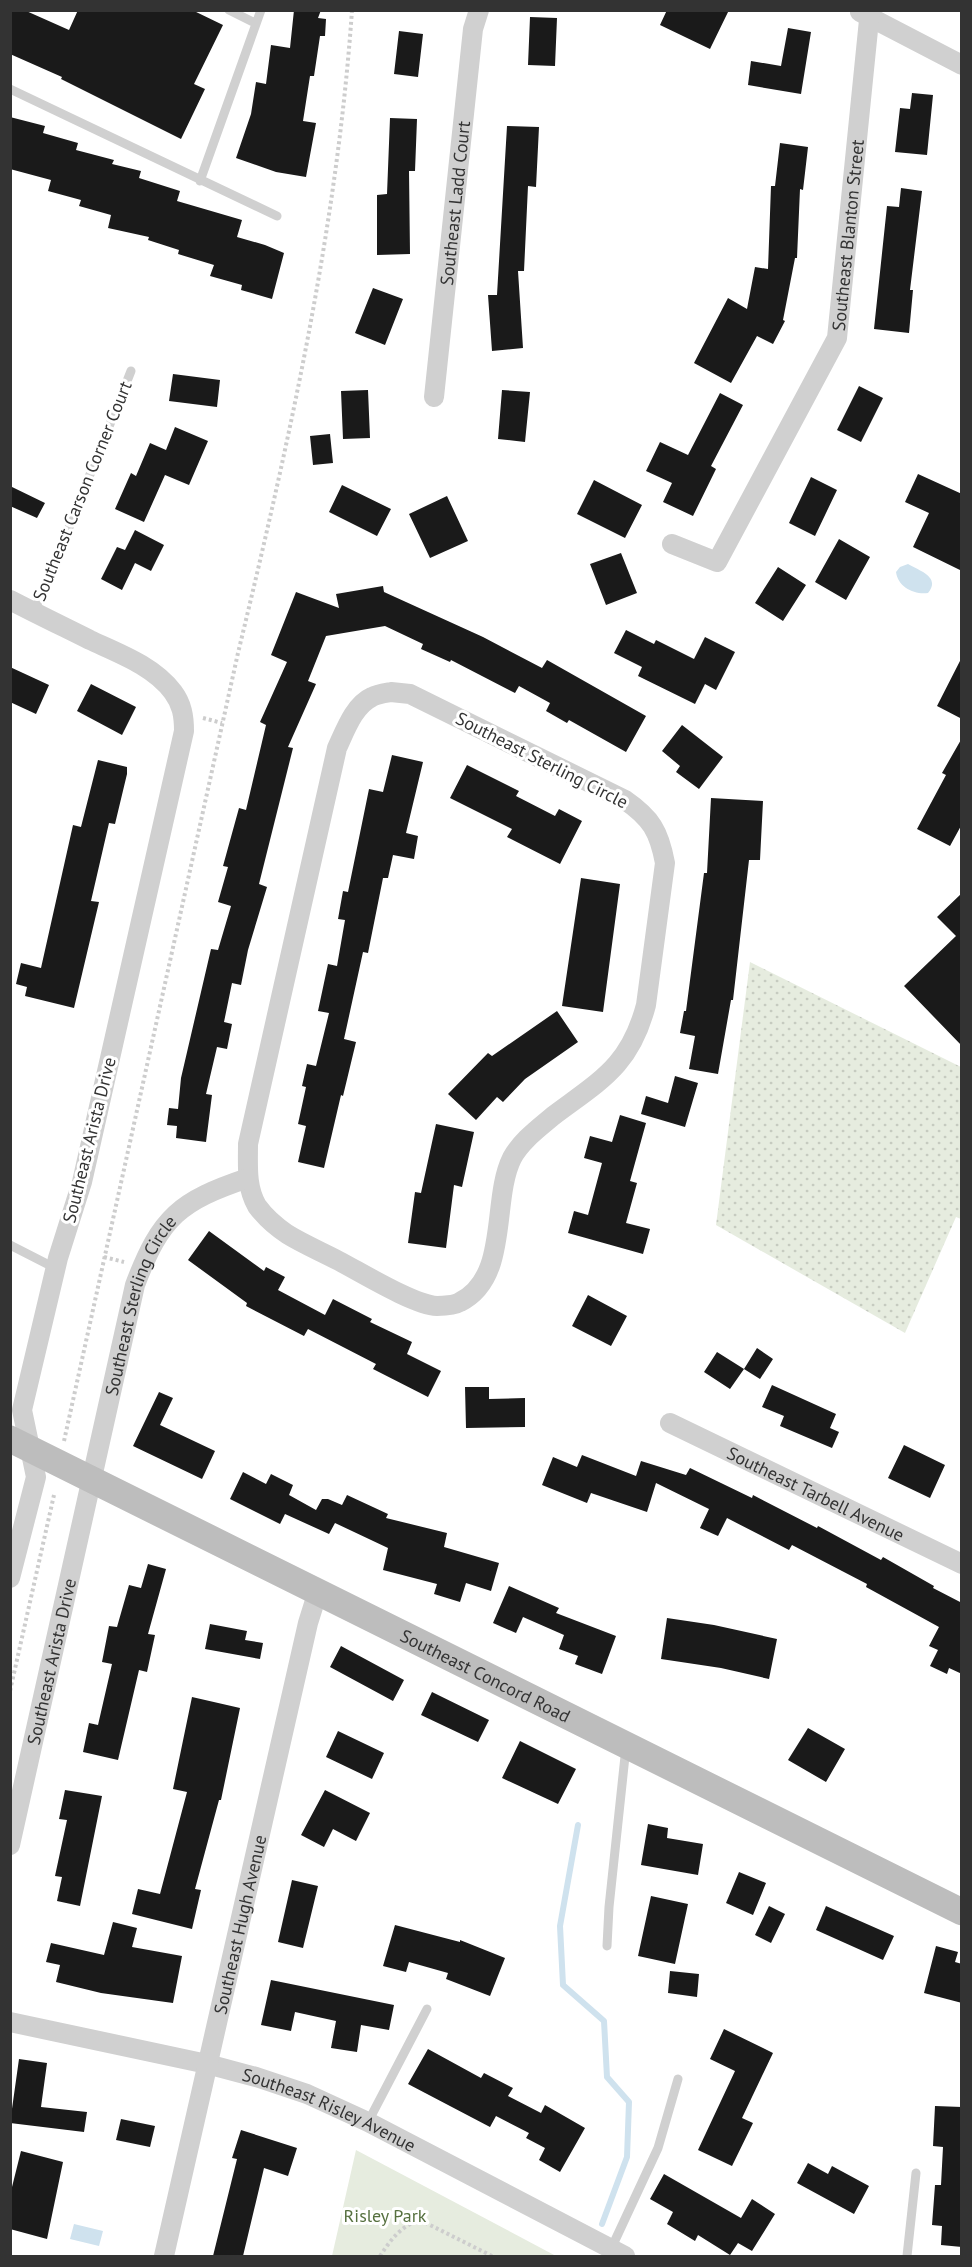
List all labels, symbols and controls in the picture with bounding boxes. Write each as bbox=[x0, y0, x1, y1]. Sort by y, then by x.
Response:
street label: Southeast Ladd Court bbox=[434, 120, 475, 287]
street label: Southeast Blanton Street bbox=[826, 138, 868, 332]
street label: Southeast Carson Corner Court bbox=[27, 378, 137, 604]
street label: Southeast Sterling Circle bbox=[452, 707, 632, 813]
street label: Southeast Arista Drive bbox=[57, 1055, 121, 1225]
street label: Southeast Sterling Circle bbox=[99, 1210, 181, 1398]
street label: Southeast Tarbell Avenue bbox=[724, 1441, 908, 1546]
street label: Southeast Arista Drive bbox=[21, 1576, 81, 1747]
street label: Southeast Concord Road bbox=[397, 1623, 574, 1727]
street label: Southeast Hugh Avenue bbox=[208, 1833, 271, 2016]
street label: Southeast Risley Avenue bbox=[240, 2062, 420, 2156]
park label: Risley Park bbox=[344, 2204, 427, 2227]

